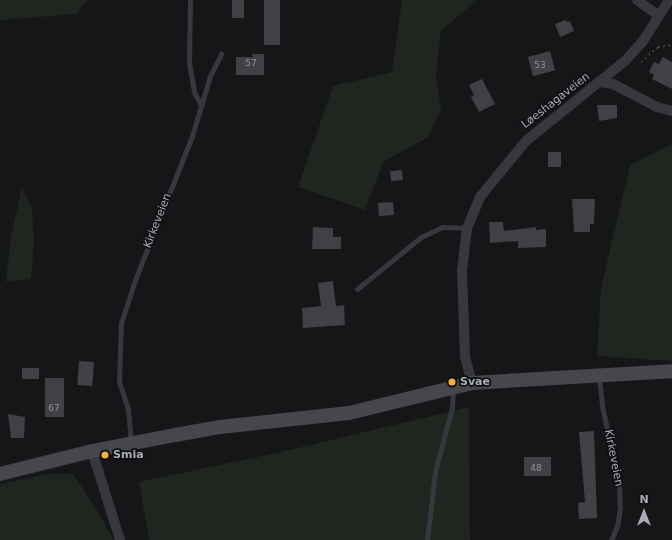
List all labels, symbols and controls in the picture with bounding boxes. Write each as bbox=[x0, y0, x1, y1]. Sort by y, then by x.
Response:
house number: 57 bbox=[245, 58, 257, 68]
house number: 53 bbox=[534, 60, 546, 70]
street label: Løeshagaveien bbox=[519, 70, 593, 132]
street label: Kirkeveien bbox=[142, 192, 174, 250]
place label: Svae bbox=[460, 375, 490, 389]
marker: Svae bbox=[447, 377, 457, 387]
house number: 67 bbox=[48, 403, 60, 413]
street label: Kirkeveien bbox=[601, 428, 625, 488]
place label: Smia bbox=[113, 448, 144, 462]
marker: Smia bbox=[100, 450, 110, 460]
house number: 48 bbox=[530, 463, 542, 473]
north arrow bbox=[624, 492, 664, 532]
text: N bbox=[639, 493, 649, 506]

